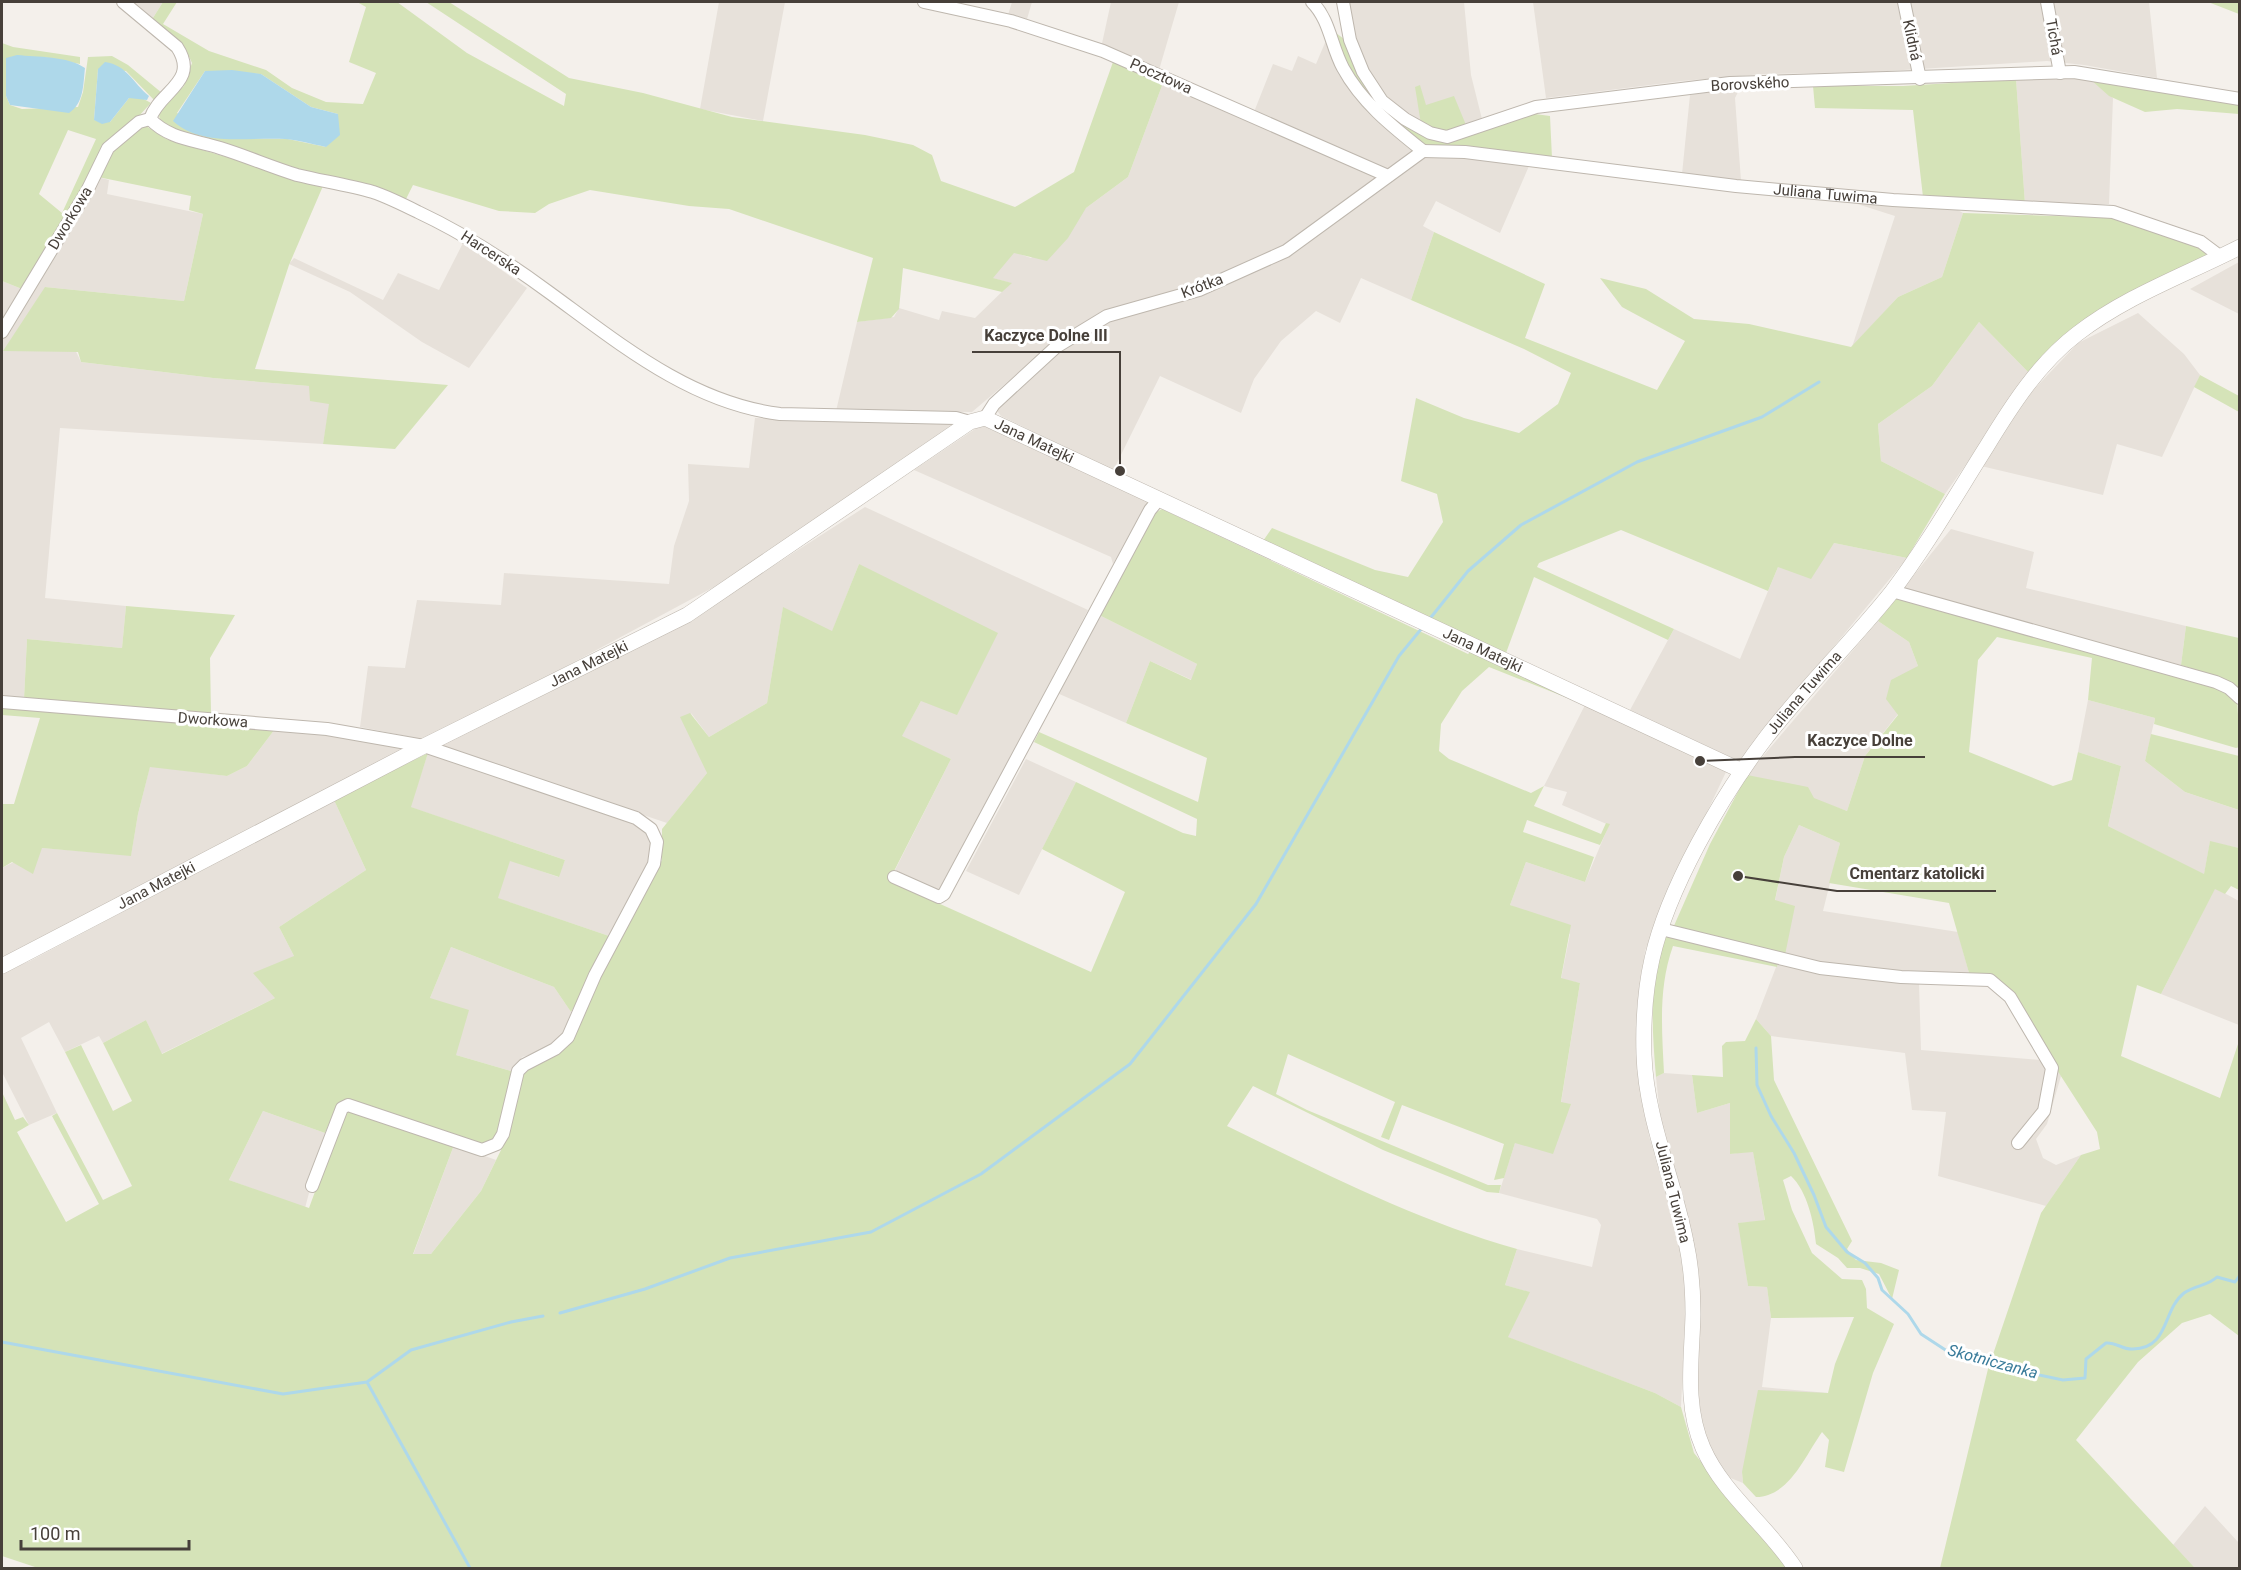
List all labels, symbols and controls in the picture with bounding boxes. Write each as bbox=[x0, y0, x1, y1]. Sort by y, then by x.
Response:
street label: Tichá bbox=[2042, 17, 2066, 57]
street label: Klidná bbox=[1899, 18, 1925, 62]
street label: Pocztowa bbox=[1127, 54, 1195, 98]
street label: Borovského bbox=[1710, 73, 1790, 95]
street label: Juliana Tuwima bbox=[1773, 180, 1878, 208]
street label: Dworkowa bbox=[44, 183, 96, 253]
street label: Harcerska bbox=[457, 227, 525, 279]
street label: Krótka bbox=[1178, 270, 1226, 302]
callout: Kaczyce Dolne III bbox=[972, 318, 1120, 352]
text: Kaczyce Dolne III bbox=[984, 326, 1108, 345]
street label: Jana Matejki bbox=[991, 415, 1077, 467]
street label: Jana Matejki bbox=[1440, 624, 1525, 676]
street label: Jana Matejki bbox=[546, 637, 631, 691]
street label: Juliana Tuwima bbox=[1763, 647, 1845, 738]
street label: Dworkowa bbox=[177, 709, 249, 731]
callout: Kaczyce Dolne bbox=[1795, 723, 1925, 757]
text: Kaczyce Dolne bbox=[1807, 731, 1913, 750]
callout: Cmentarz katolicki bbox=[1837, 857, 1996, 891]
street label: Jana Matejki bbox=[114, 858, 198, 913]
text: Cmentarz katolicki bbox=[1850, 864, 1984, 883]
street label: Juliana Tuwima bbox=[1652, 1139, 1694, 1245]
water label: Skotniczanka bbox=[1946, 1340, 2040, 1383]
scale bar bbox=[21, 1513, 189, 1551]
text: 100 m bbox=[30, 1523, 81, 1544]

